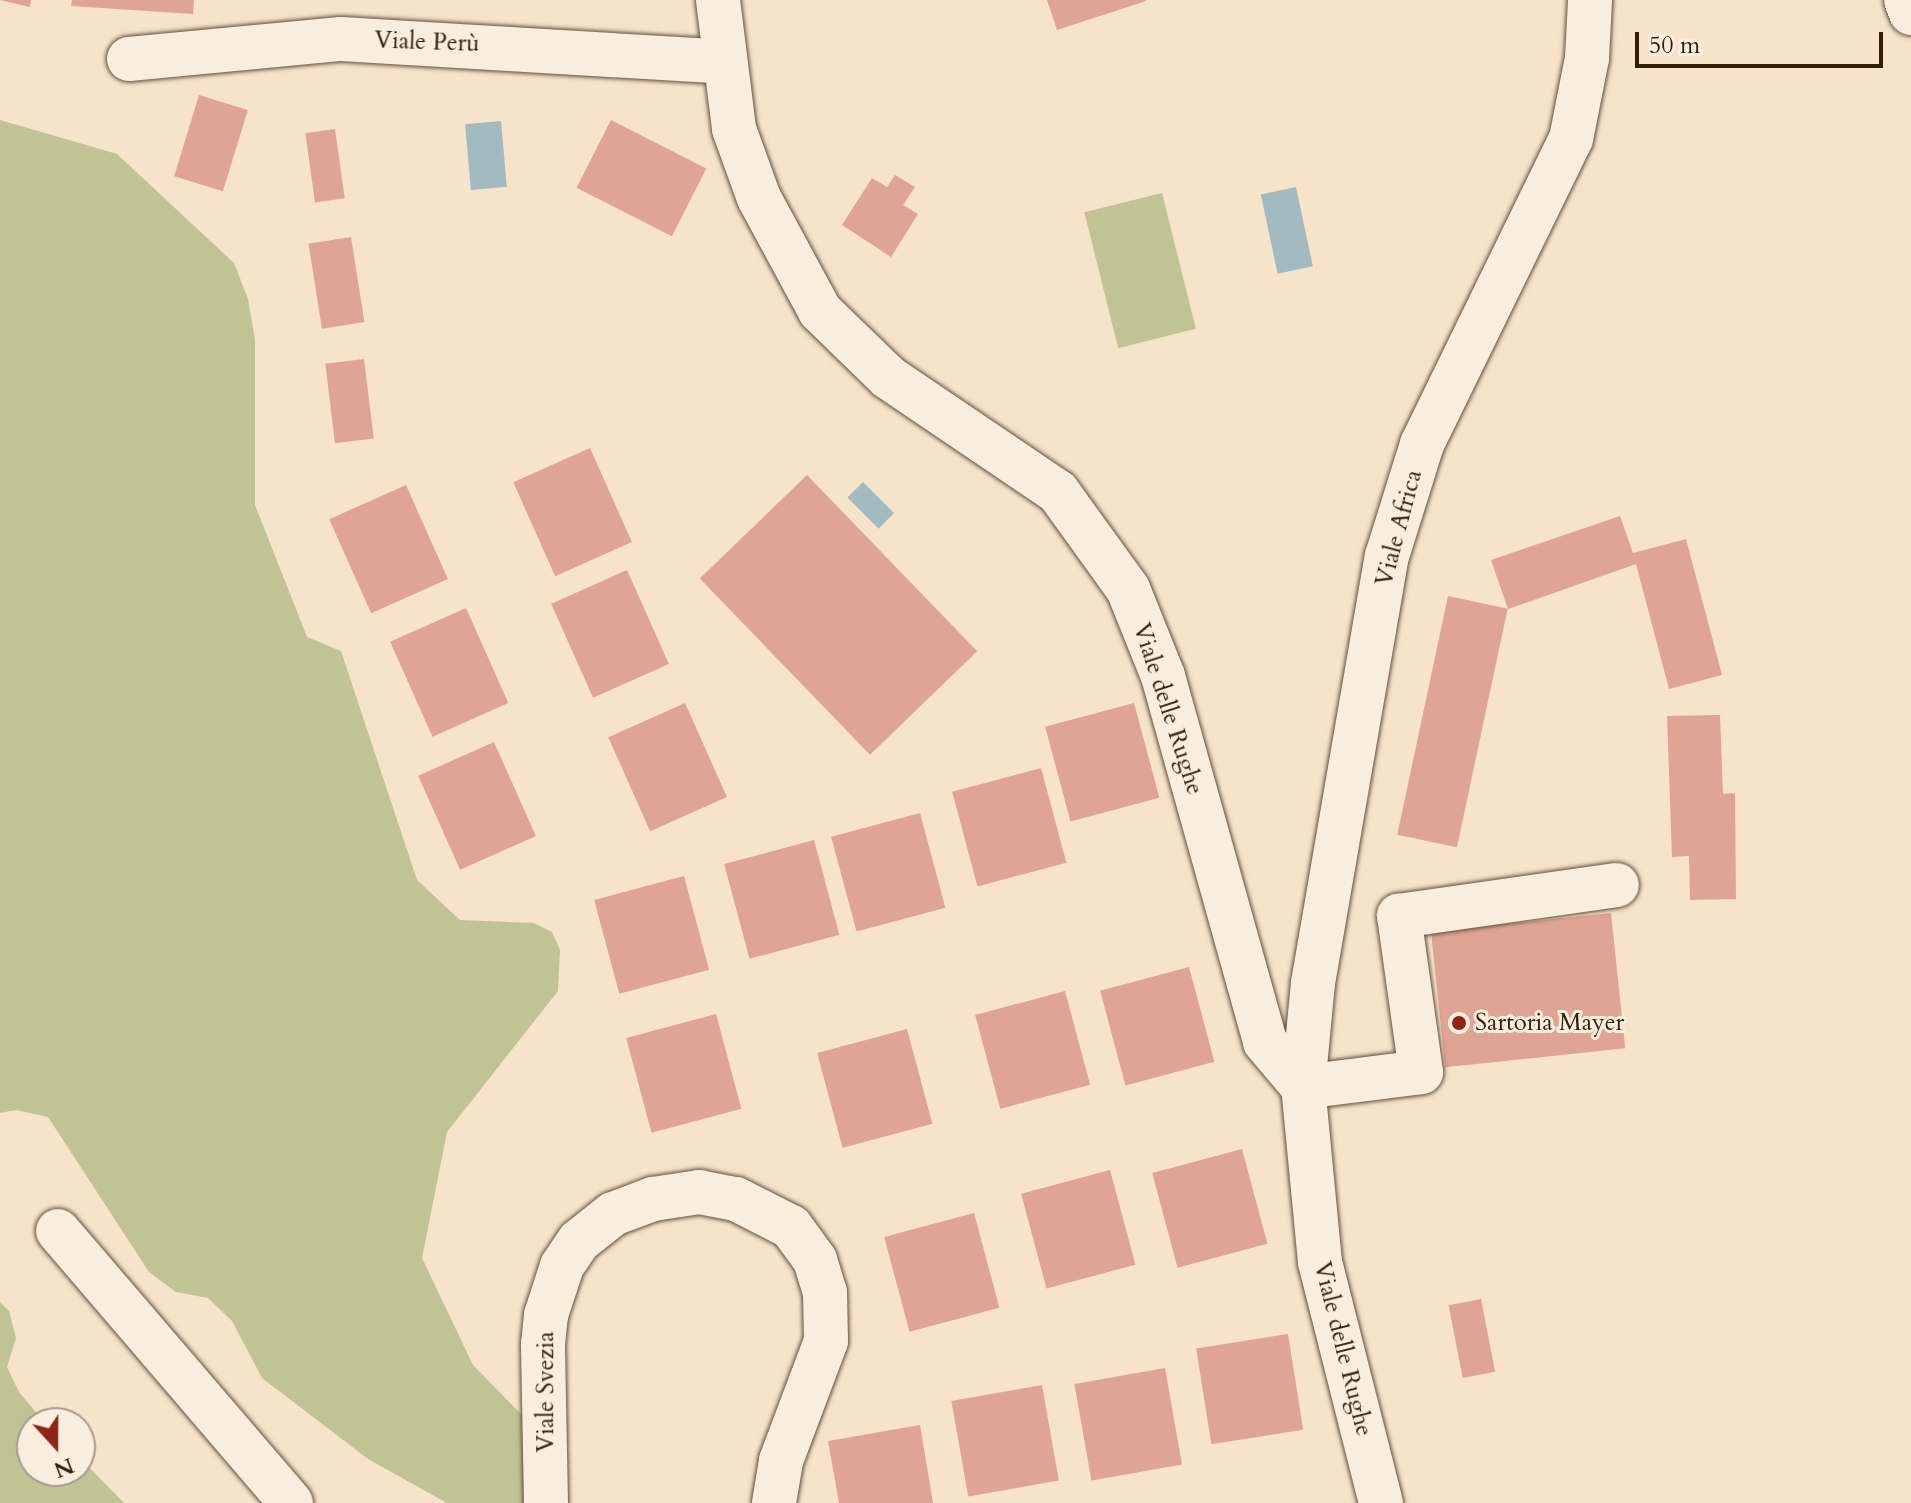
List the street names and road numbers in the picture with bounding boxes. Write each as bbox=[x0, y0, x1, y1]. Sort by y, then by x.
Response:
street label: Viale Perù bbox=[374, 26, 480, 58]
street label: Viale Africa bbox=[1370, 467, 1428, 589]
street label: Viale delle Rughe bbox=[1127, 620, 1209, 798]
street label: Viale delle Rughe bbox=[1307, 1259, 1379, 1439]
street label: Viale Svezia bbox=[532, 1331, 560, 1453]

